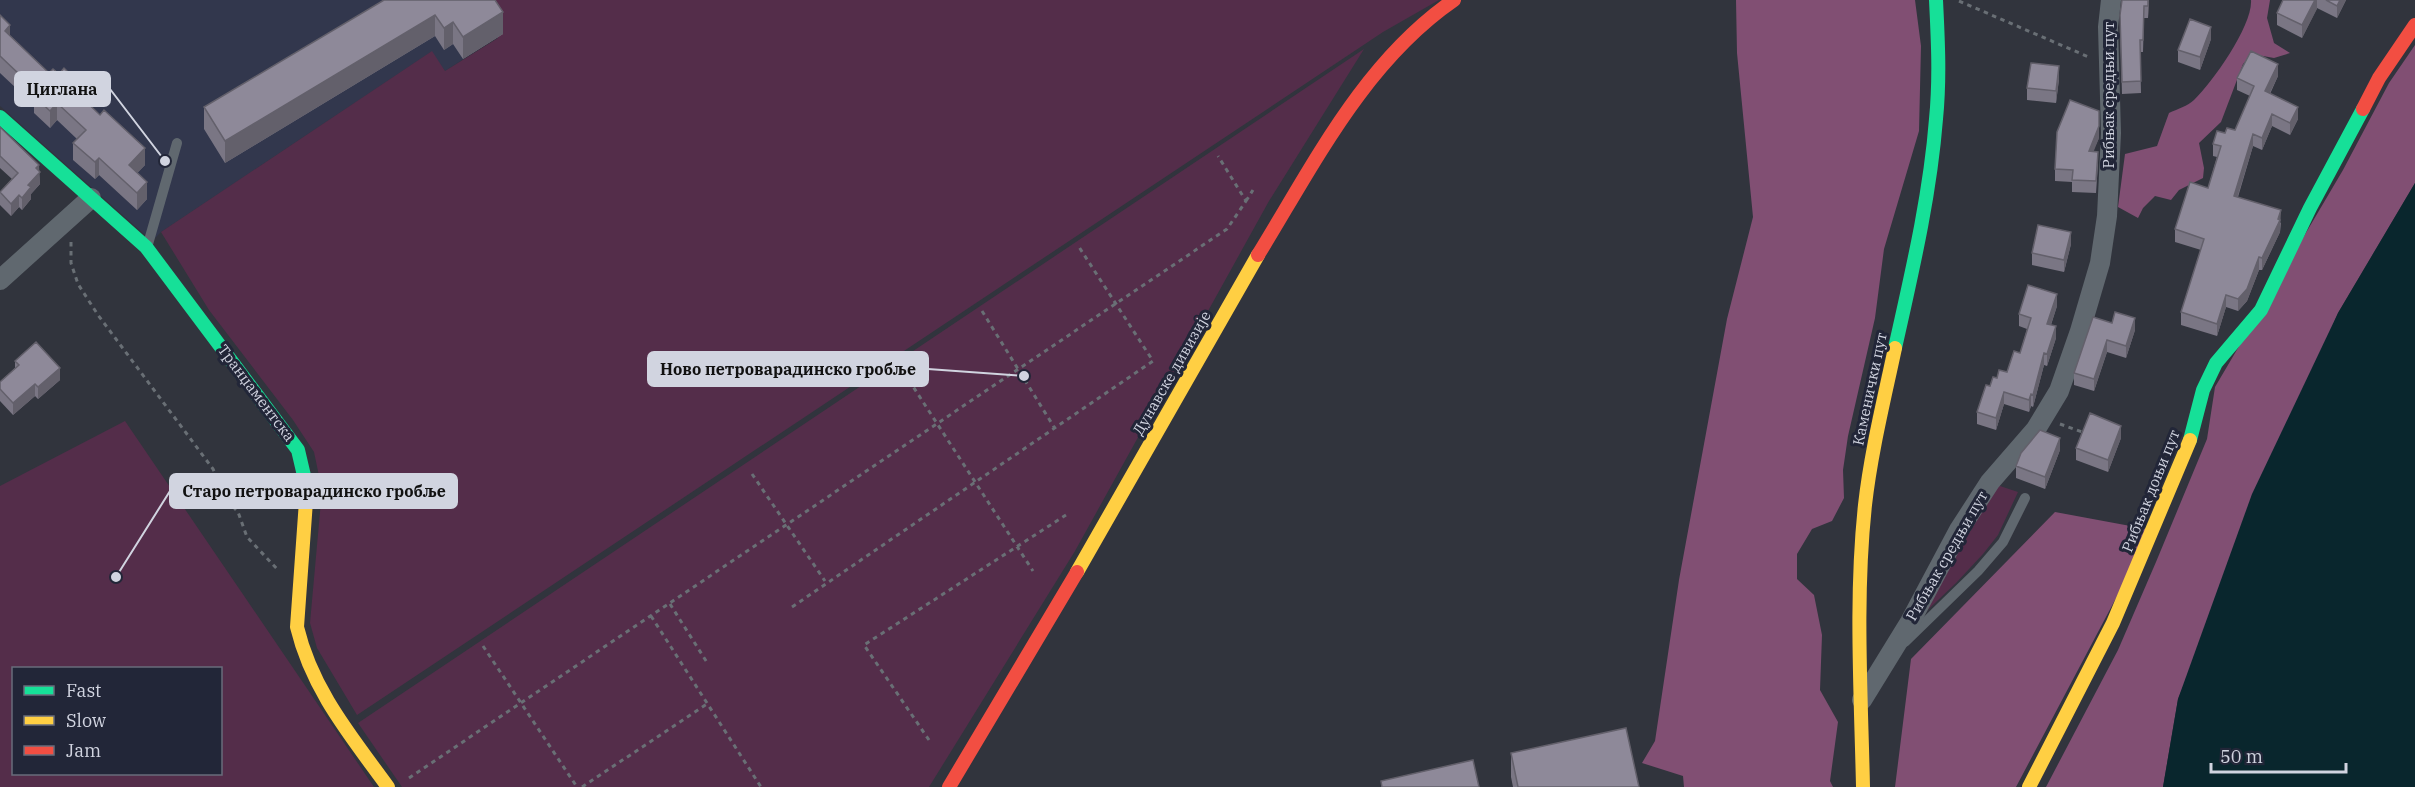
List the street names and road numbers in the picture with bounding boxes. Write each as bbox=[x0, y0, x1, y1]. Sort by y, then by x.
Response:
street label: Рибњак средњи пут bbox=[2099, 21, 2118, 168]
street label: Дунавске дивизије bbox=[1128, 307, 1215, 438]
street label: Каменички пут bbox=[1848, 331, 1891, 447]
street label: Транџаментска bbox=[214, 340, 299, 445]
street label: Рибњак доњи пут bbox=[2117, 427, 2184, 555]
street label: Рибњак средњи пут bbox=[1902, 487, 1992, 624]

